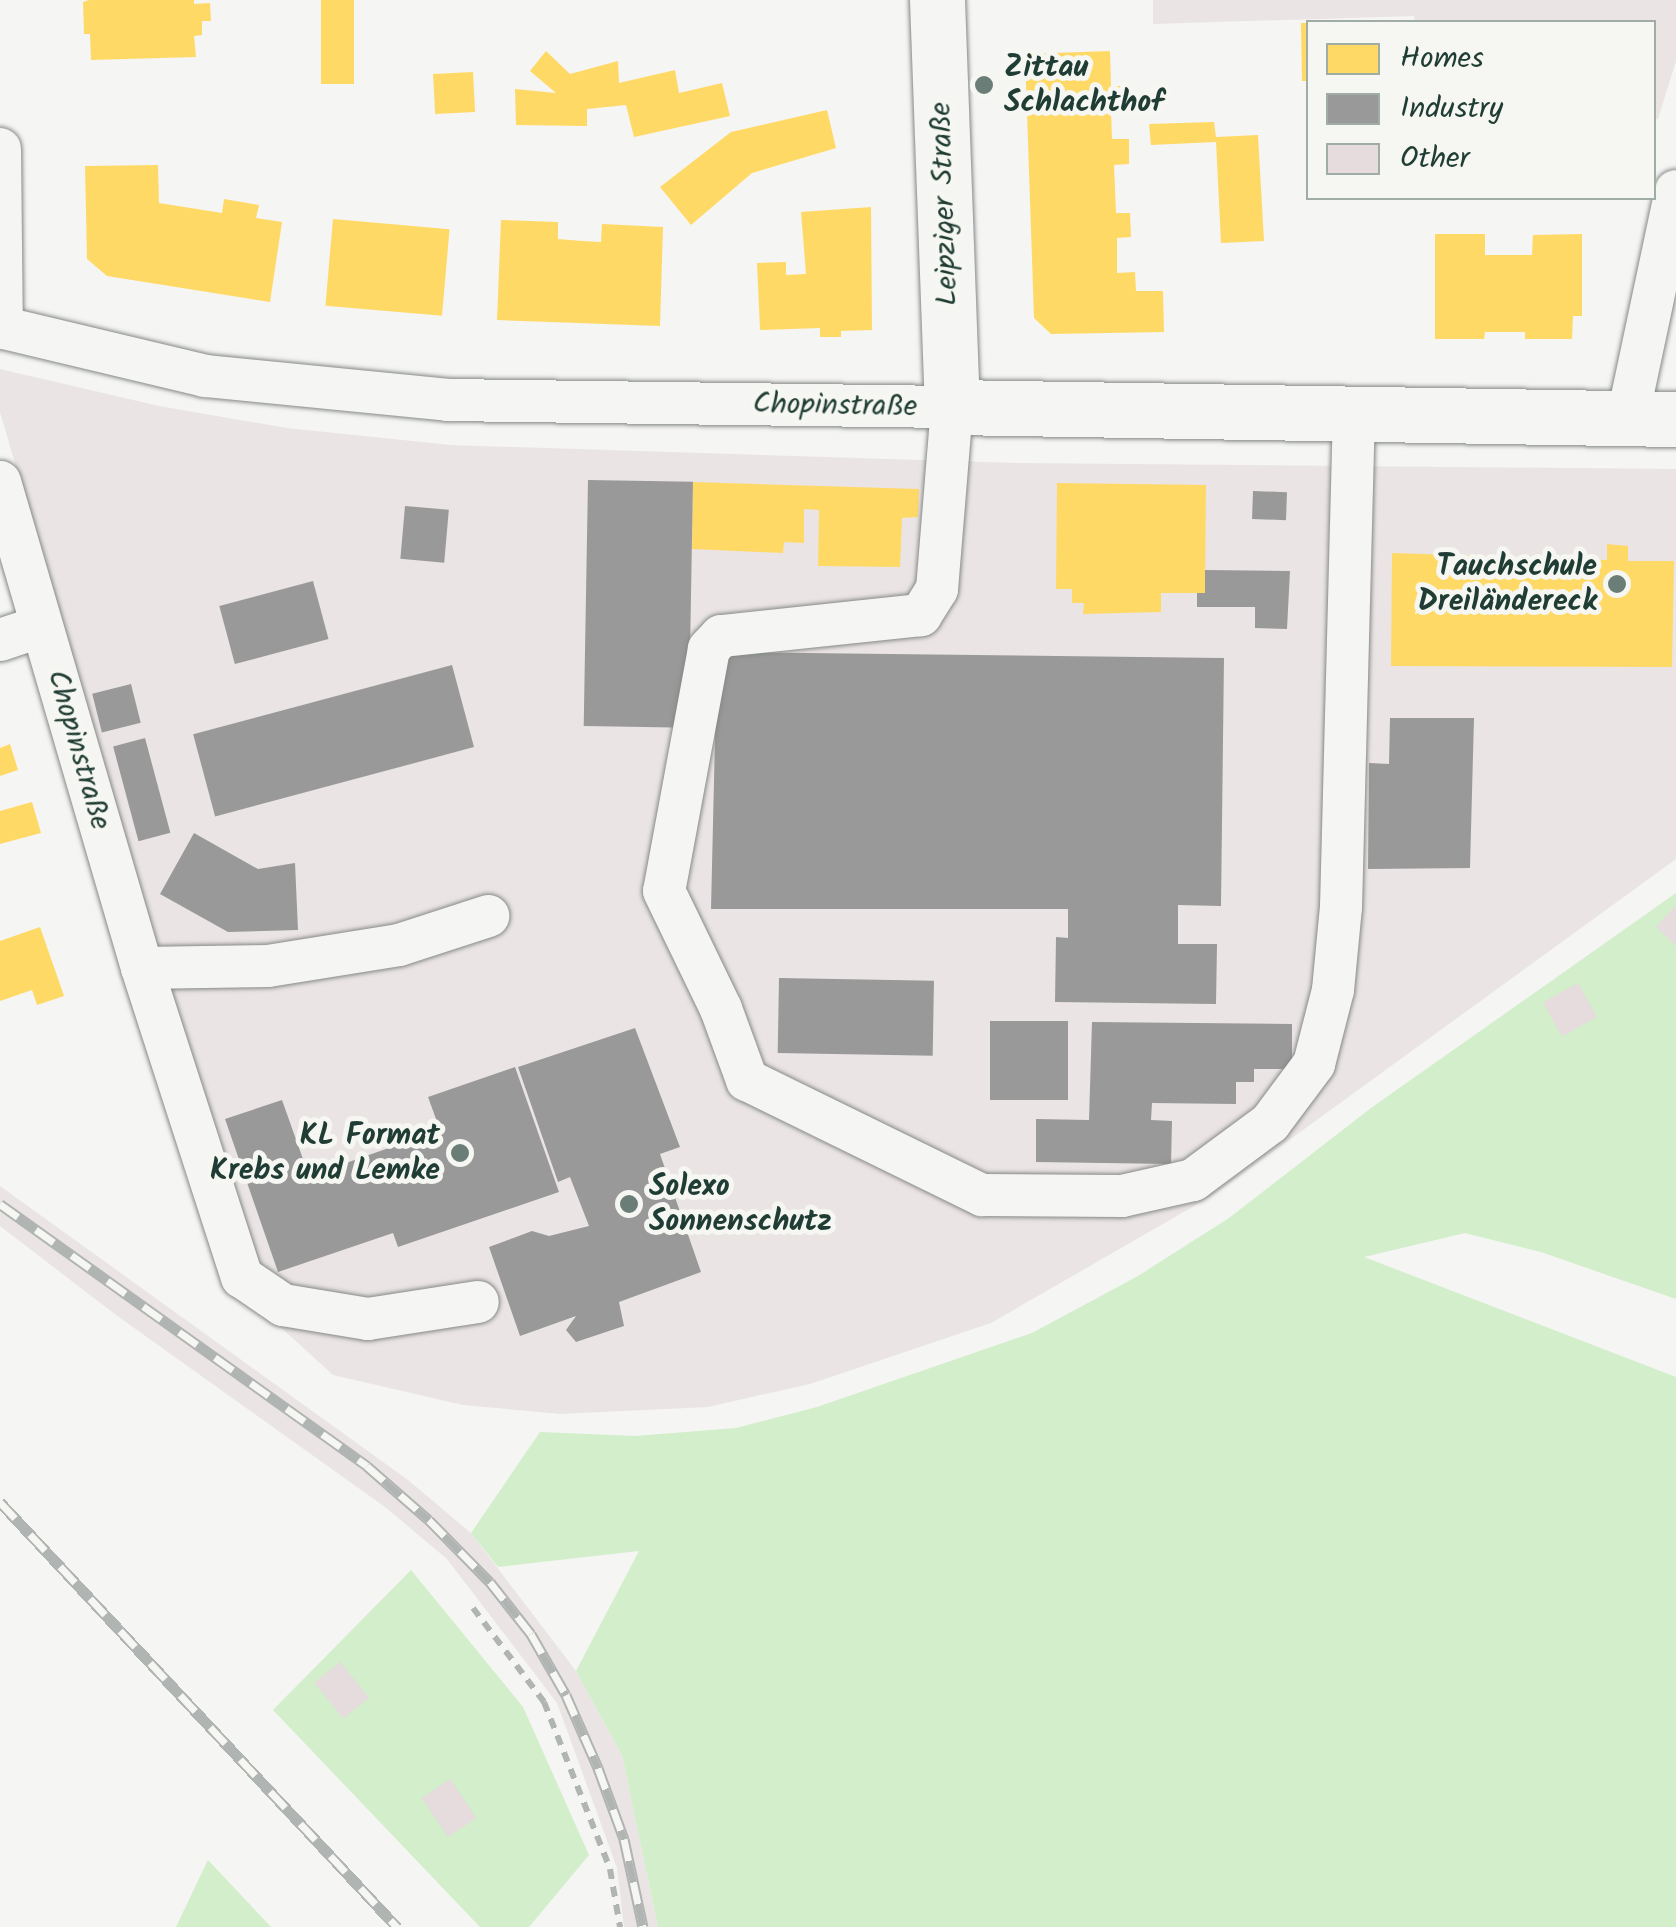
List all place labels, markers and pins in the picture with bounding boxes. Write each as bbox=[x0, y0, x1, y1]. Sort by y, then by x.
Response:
place label: Zittau Schlachthof bbox=[1004, 50, 1164, 120]
marker: Zittau Schlachthof bbox=[973, 74, 995, 96]
place label: Tauchschule Dreiländereck bbox=[1418, 549, 1597, 620]
marker: Tauchschule Dreiländereck bbox=[1606, 573, 1628, 595]
place label: KL Format Krebs und Lemke bbox=[210, 1118, 440, 1188]
marker: KL Format Krebs und Lemke bbox=[449, 1142, 471, 1164]
place label: Solexo Sonnenschutz bbox=[649, 1169, 832, 1240]
marker: Solexo Sonnenschutz bbox=[618, 1193, 640, 1215]

